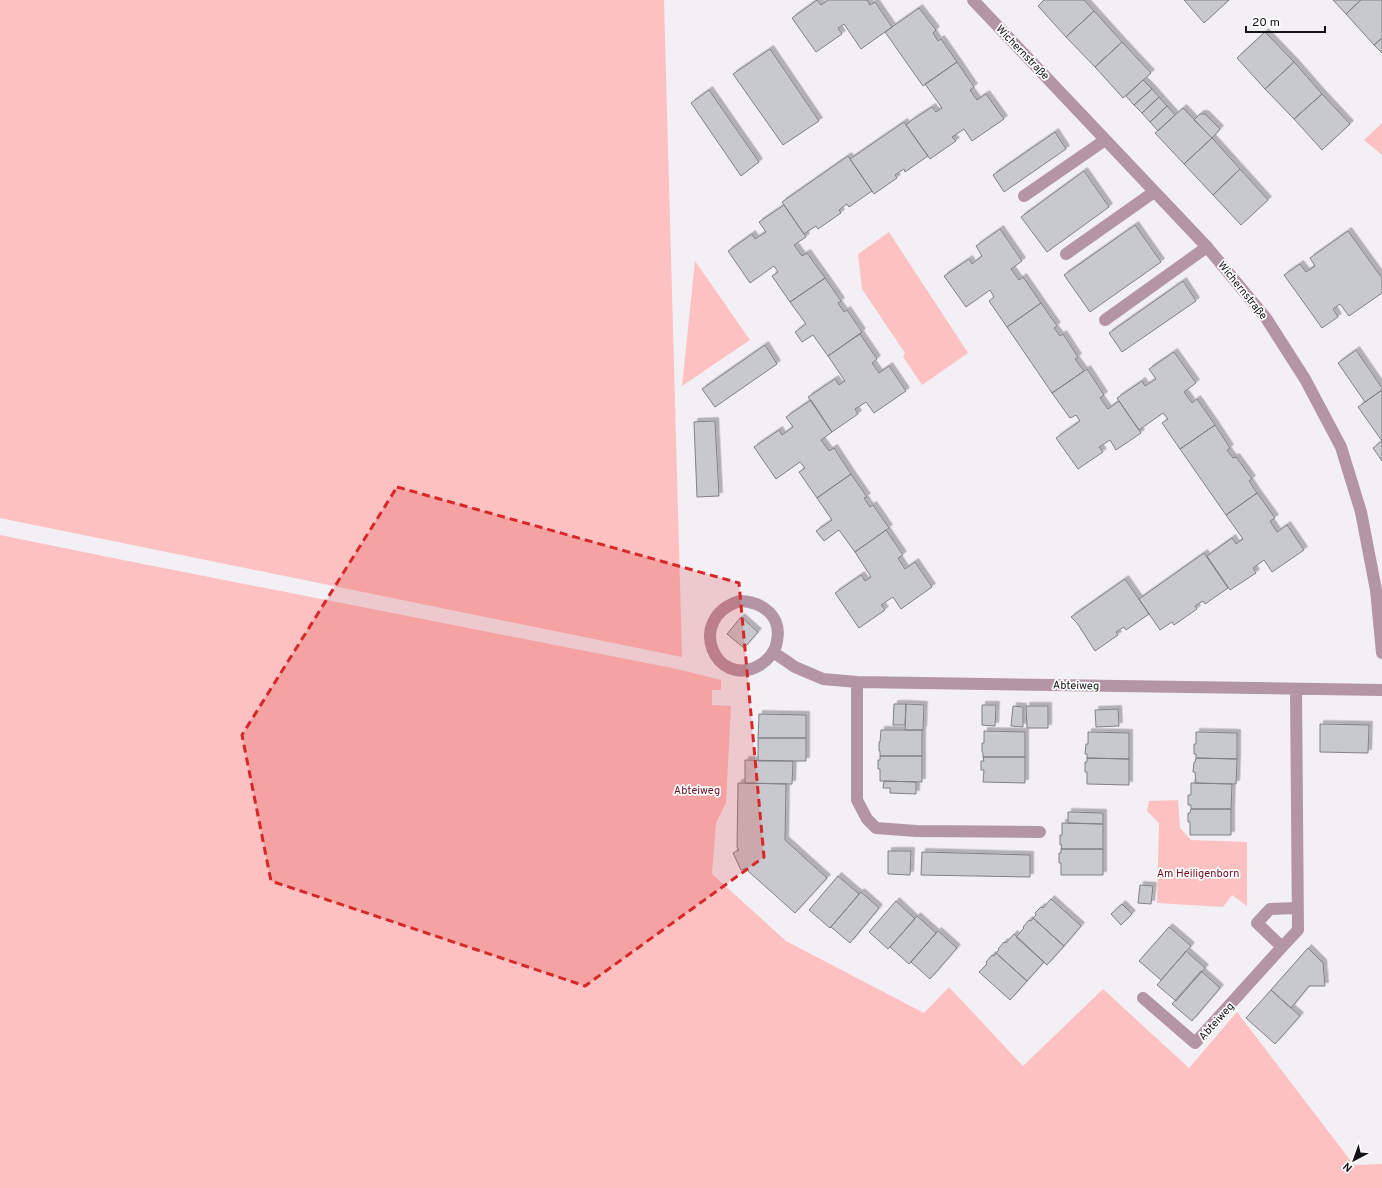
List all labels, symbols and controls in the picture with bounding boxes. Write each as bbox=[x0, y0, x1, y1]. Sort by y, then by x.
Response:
scale bar bbox=[1246, 8, 1325, 34]
text: 20 m bbox=[1252, 15, 1280, 31]
street label: Wichernstraße bbox=[993, 22, 1052, 83]
street label: Wichernstraße bbox=[1214, 259, 1270, 323]
street label: Abteiweg bbox=[1053, 679, 1099, 693]
park label: Abteiweg bbox=[674, 784, 720, 798]
park label: Am Heiligenborn bbox=[1157, 867, 1239, 881]
street label: Abteiweg bbox=[1196, 1000, 1237, 1044]
north arrow bbox=[1334, 1140, 1374, 1180]
text: N bbox=[1341, 1159, 1356, 1175]

